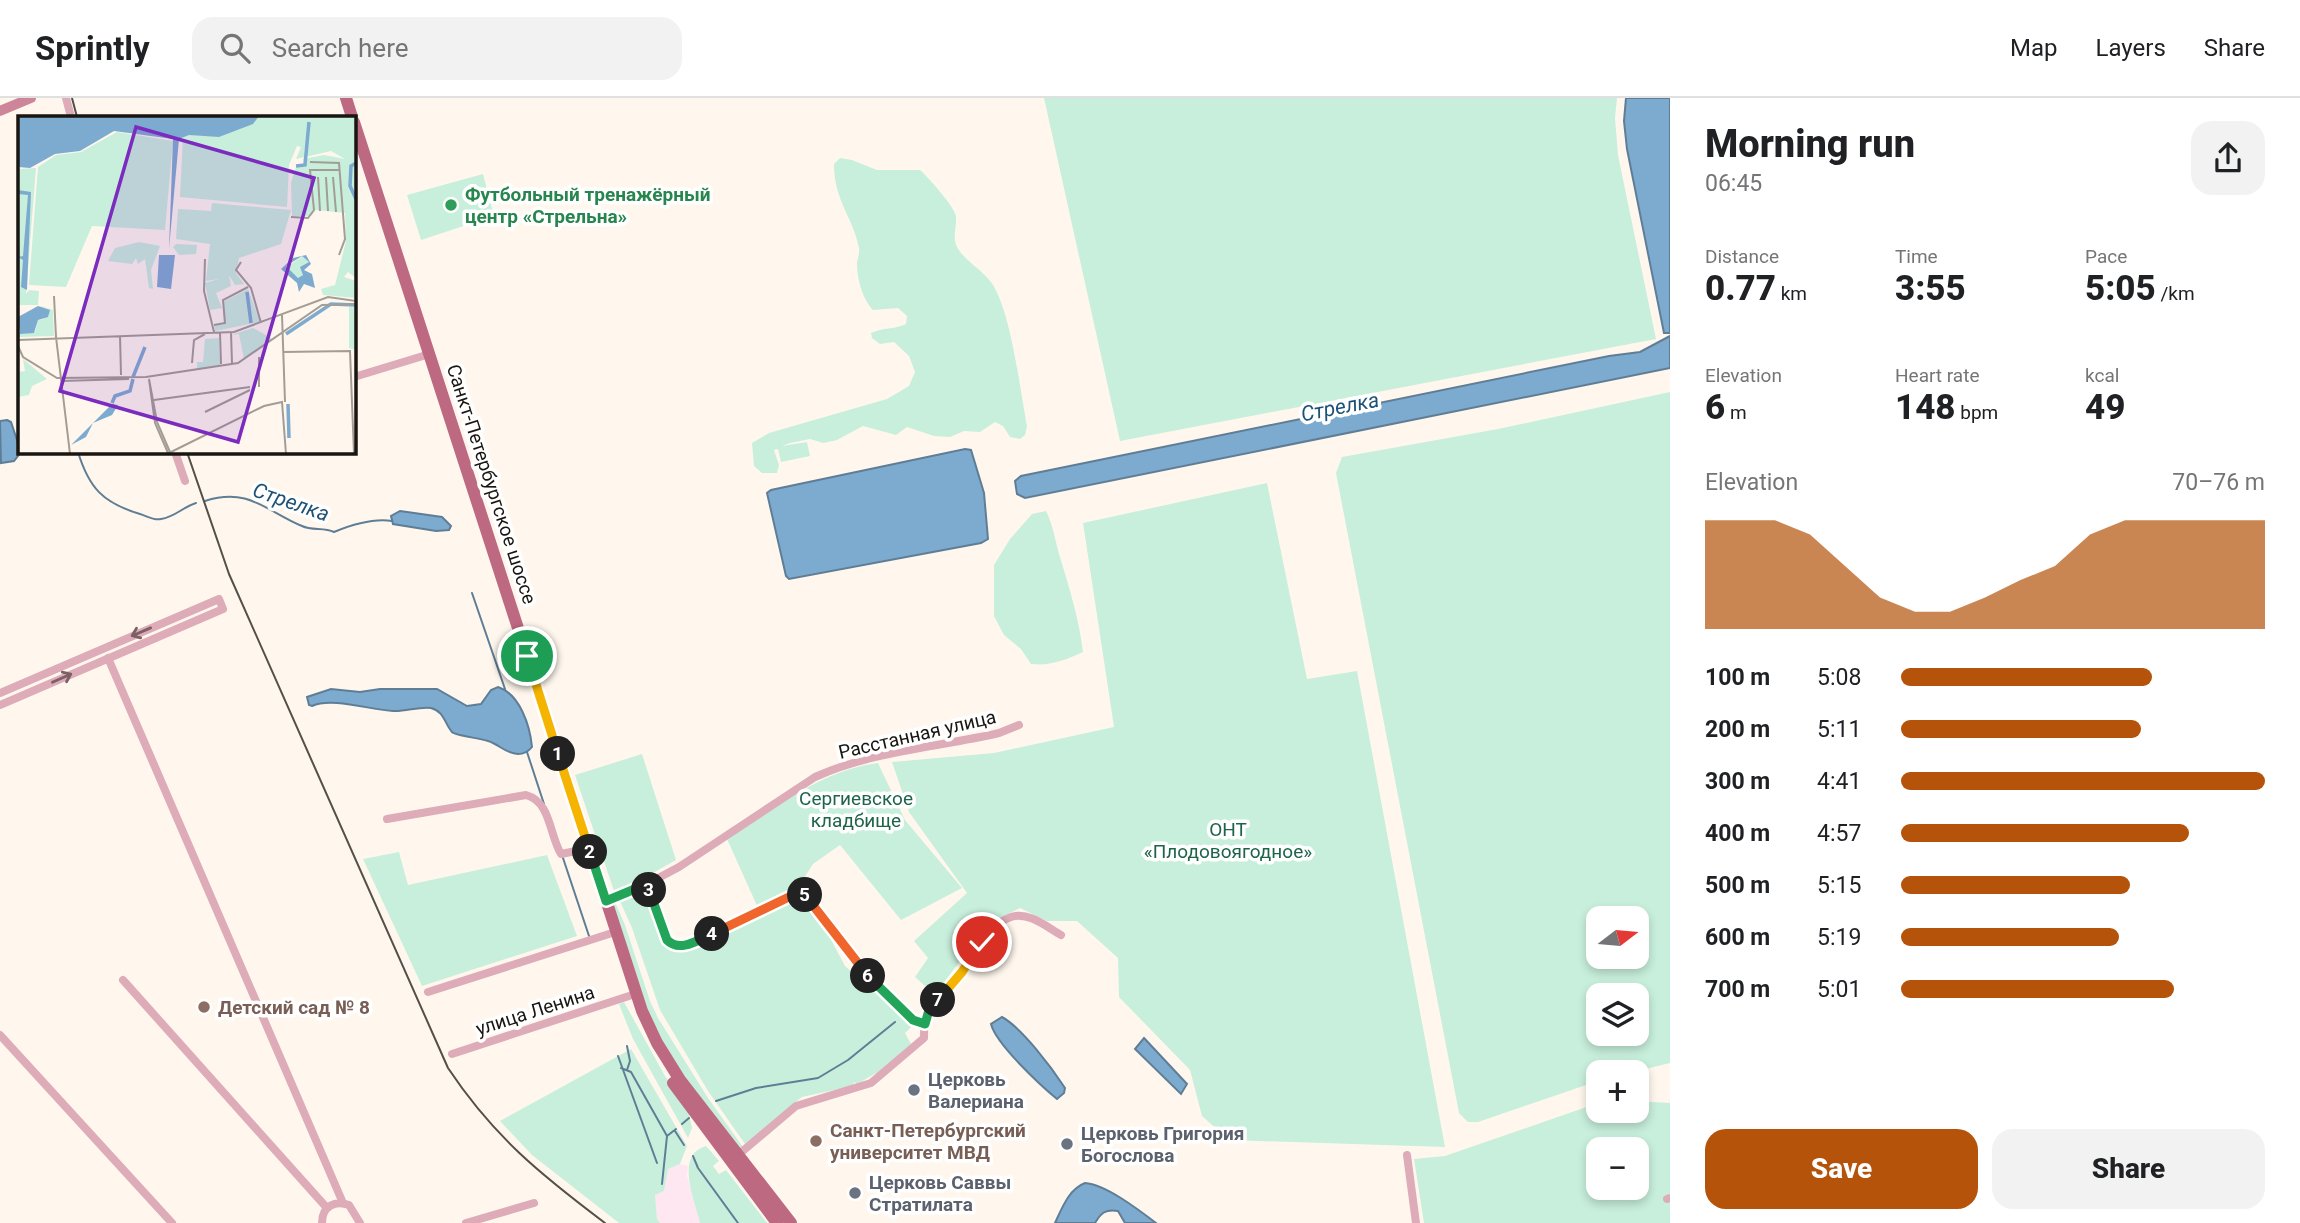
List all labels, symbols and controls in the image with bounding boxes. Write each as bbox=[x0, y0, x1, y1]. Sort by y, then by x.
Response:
search box bbox=[192, 17, 682, 80]
text: Sprintly bbox=[35, 29, 150, 68]
icon: search bbox=[216, 29, 254, 67]
text: Search here bbox=[272, 33, 409, 63]
text: Map bbox=[2010, 34, 2058, 62]
text: Layers bbox=[2096, 34, 2166, 62]
text: Share bbox=[2204, 34, 2265, 62]
inset map bbox=[18, 116, 355, 453]
button: share bbox=[2191, 121, 2265, 195]
text: Morning run bbox=[1705, 122, 1915, 166]
text: 06:45 bbox=[1705, 170, 1762, 197]
place label: Футбольный тренажёрный центр «Стрельна» bbox=[465, 183, 710, 228]
marker: Футбольный тренажёрный центр «Стрельна» bbox=[443, 197, 459, 213]
text: Distance bbox=[1705, 245, 1779, 268]
text: Time bbox=[1895, 245, 1938, 268]
text: Pace bbox=[2085, 245, 2127, 268]
text: 0.77 bbox=[1705, 268, 1776, 309]
text: 3:55 bbox=[1895, 268, 1966, 309]
text: 5:05 bbox=[2085, 268, 2156, 309]
text: km bbox=[1776, 282, 1807, 305]
text: /km bbox=[2156, 282, 2195, 305]
street label: Санкт-Петербургское шоссе bbox=[442, 361, 541, 607]
text: Elevation bbox=[1705, 364, 1782, 387]
text: Heart rate bbox=[1895, 364, 1980, 387]
text: kcal bbox=[2085, 364, 2119, 387]
text: 6 bbox=[1705, 387, 1725, 428]
text: 148 bbox=[1895, 387, 1956, 428]
text: 49 bbox=[2085, 387, 2125, 428]
water label: Стрелка bbox=[1299, 388, 1381, 426]
text: m bbox=[1725, 401, 1747, 424]
text: bpm bbox=[1956, 401, 1998, 424]
text: Elevation bbox=[1705, 469, 1798, 496]
text: 70–76 m bbox=[2172, 469, 2265, 496]
water label: Стрелка bbox=[250, 478, 332, 526]
one-way arrow bbox=[130, 626, 152, 639]
pin bbox=[497, 626, 557, 686]
icon: arrive bbox=[508, 637, 546, 675]
text: 100 m bbox=[1705, 664, 1770, 691]
text: 5:08 bbox=[1817, 664, 1861, 691]
one-way arrow bbox=[51, 671, 73, 684]
street label: Расстанная улица bbox=[836, 705, 998, 764]
text: 200 m bbox=[1705, 716, 1770, 743]
text: 5:11 bbox=[1817, 716, 1861, 743]
pin: 1 bbox=[540, 736, 576, 772]
text: 1 bbox=[552, 742, 563, 765]
text: 300 m bbox=[1705, 768, 1770, 795]
text: 4:41 bbox=[1817, 768, 1861, 795]
park label: Сергиевское кладбище bbox=[799, 787, 913, 832]
park label: ОНТ «Плодовоягодное» bbox=[1144, 818, 1312, 863]
text: 400 m bbox=[1705, 820, 1770, 847]
text: 4:57 bbox=[1817, 820, 1861, 847]
pin: 2 bbox=[572, 834, 608, 870]
text: 2 bbox=[584, 840, 595, 863]
pin: 3 bbox=[632, 872, 666, 908]
text: 500 m bbox=[1705, 872, 1770, 899]
text: 5:15 bbox=[1817, 872, 1861, 899]
text: 3 bbox=[643, 878, 654, 901]
pin: 5 bbox=[788, 878, 822, 912]
text: 5 bbox=[799, 883, 810, 906]
north arrow bbox=[1586, 906, 1648, 970]
map controls bbox=[1586, 906, 1649, 1200]
pin bbox=[952, 912, 1012, 972]
pin: 4 bbox=[694, 916, 730, 952]
text: 4 bbox=[706, 922, 717, 945]
icon: check bbox=[963, 923, 1001, 961]
text: 600 m bbox=[1705, 924, 1770, 951]
text: 5:19 bbox=[1817, 924, 1861, 951]
pin: 6 bbox=[850, 958, 886, 994]
text: 6 bbox=[862, 964, 873, 987]
text: 700 m bbox=[1705, 976, 1770, 1003]
text: 5:01 bbox=[1817, 976, 1861, 1003]
street label: улица Ленина bbox=[473, 980, 597, 1041]
pin: 7 bbox=[920, 982, 956, 1018]
button: layers bbox=[1586, 983, 1649, 1046]
text: 7 bbox=[932, 988, 943, 1011]
place label: Детский сад № 8 bbox=[218, 996, 370, 1019]
marker: Детский сад № 8 bbox=[196, 999, 212, 1015]
button: + bbox=[1586, 1060, 1649, 1123]
place label: Церковь Валериана bbox=[928, 1068, 1024, 1113]
marker: Церковь Валериана bbox=[906, 1082, 922, 1098]
place label: Санкт-Петербургский университет МВД bbox=[830, 1119, 1026, 1164]
place label: Церковь Григория Богослова bbox=[1081, 1122, 1244, 1167]
button: Save bbox=[1705, 1129, 1978, 1209]
button: Share bbox=[1992, 1129, 2265, 1209]
marker: Санкт-Петербургский университет МВД bbox=[808, 1133, 824, 1149]
marker: Церковь Григория Богослова bbox=[1059, 1136, 1075, 1152]
button: − bbox=[1586, 1137, 1649, 1200]
place label: Церковь Саввы Стратилата bbox=[869, 1171, 1011, 1216]
marker: Церковь Саввы Стратилата bbox=[847, 1185, 863, 1201]

